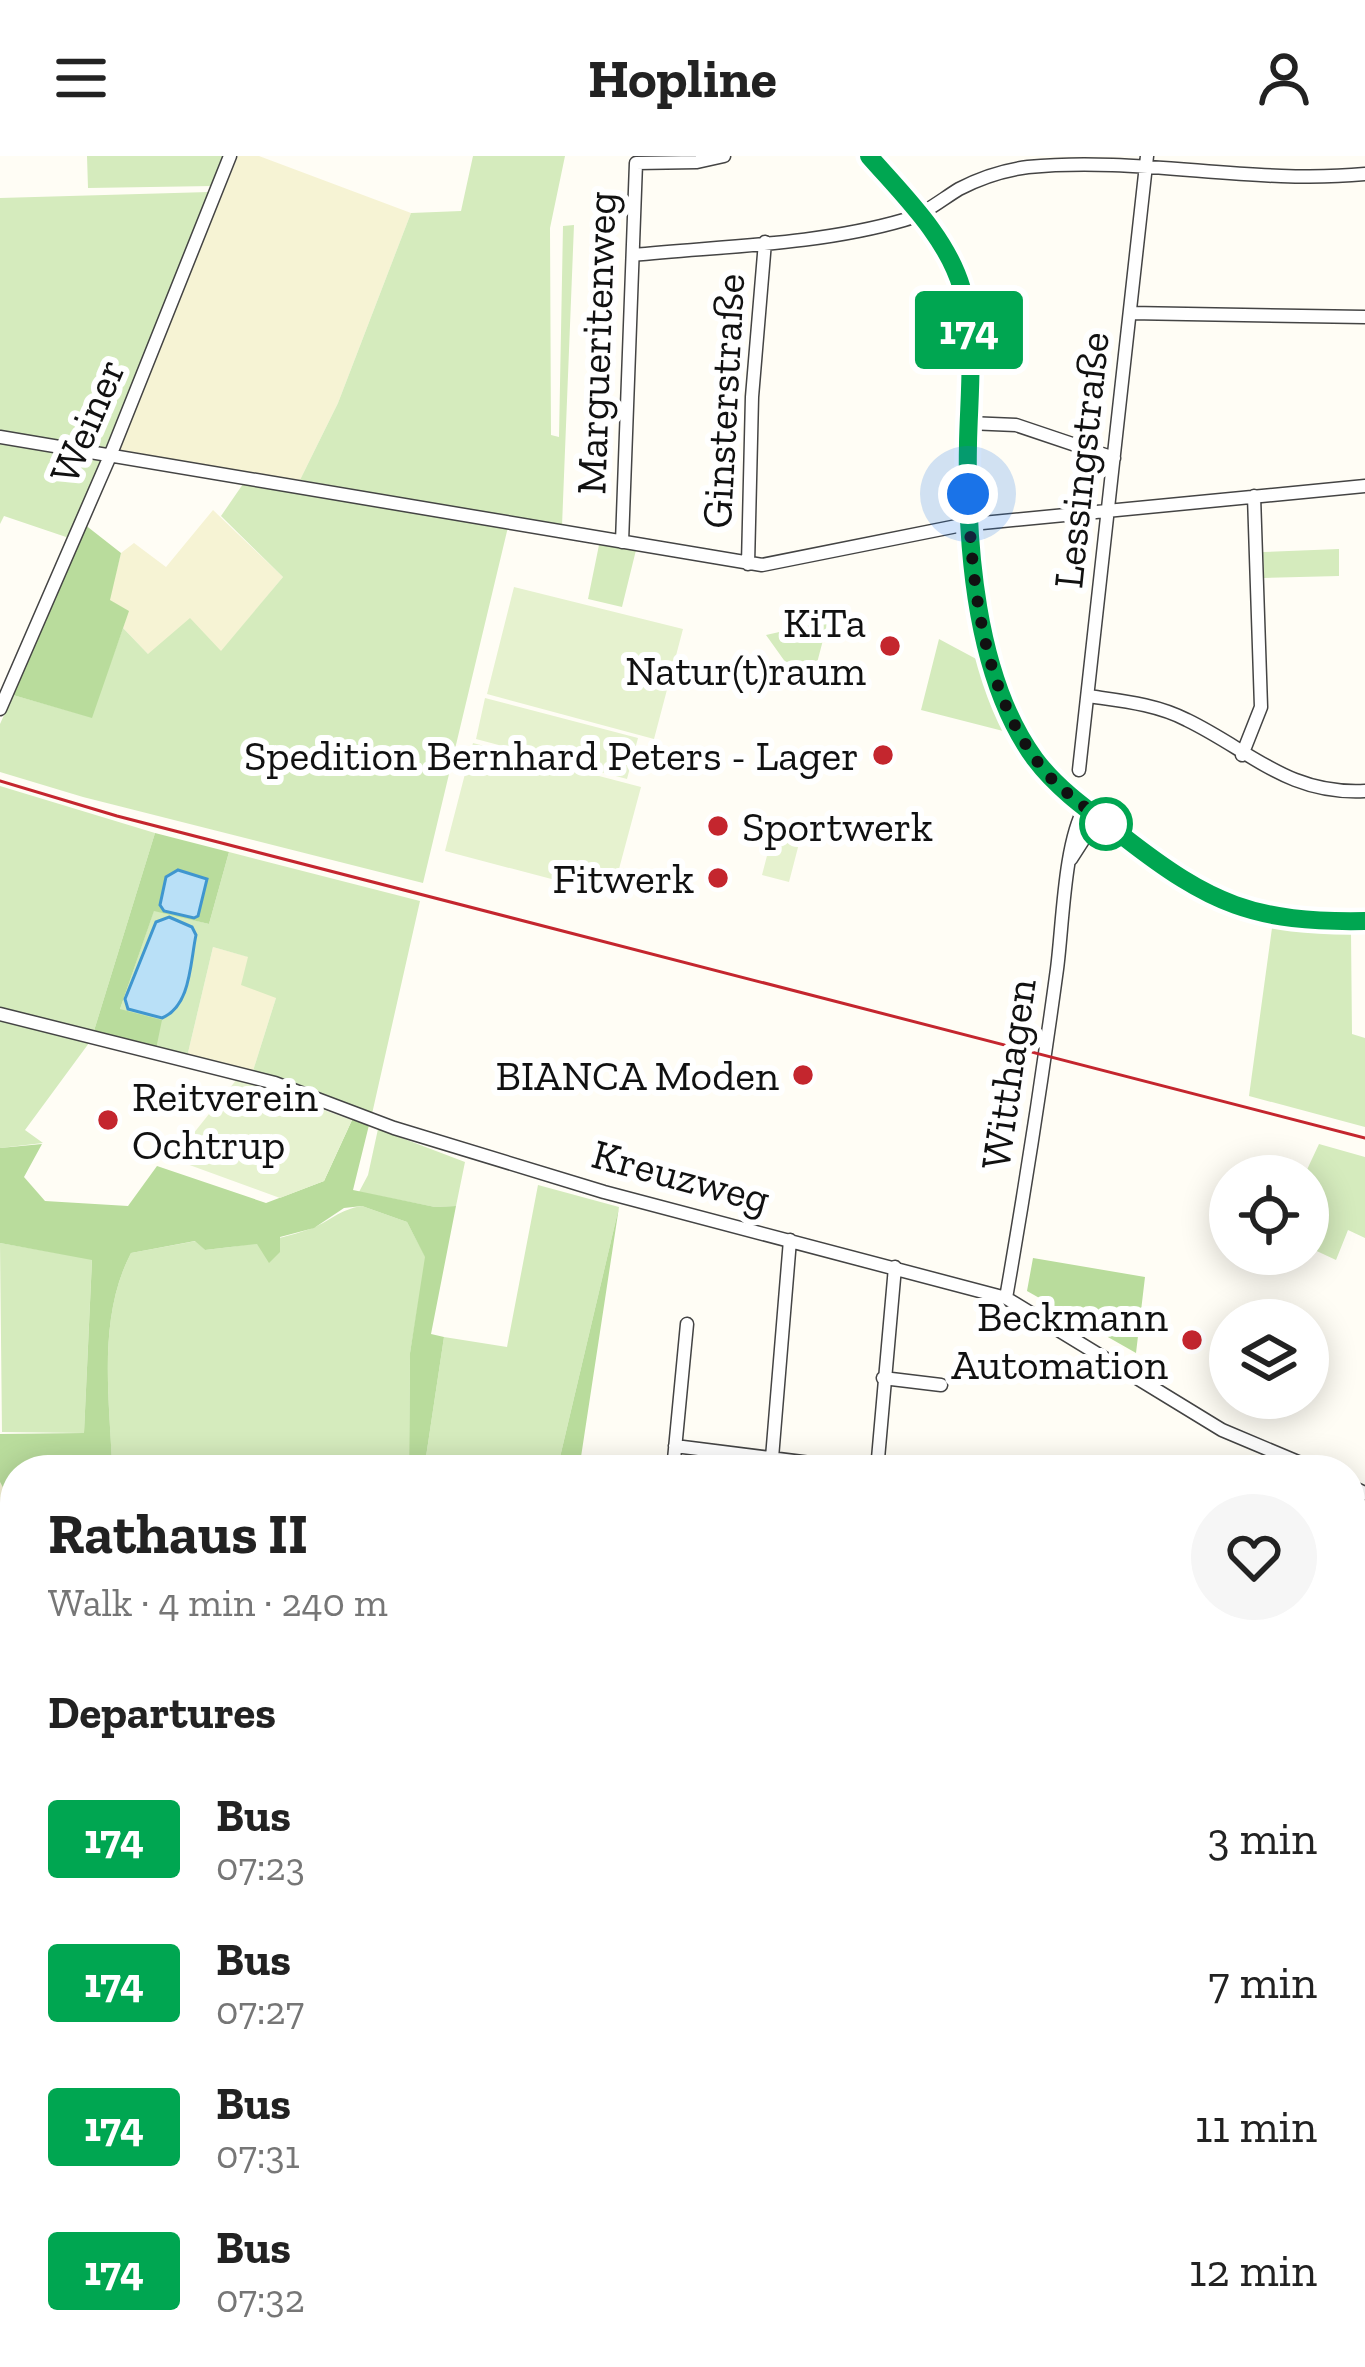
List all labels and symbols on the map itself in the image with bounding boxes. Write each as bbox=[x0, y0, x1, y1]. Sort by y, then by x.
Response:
street label: Margueritenweg bbox=[565, 191, 627, 495]
street label: Ginsterstraße bbox=[691, 272, 755, 530]
line badge: 174 bbox=[900, 291, 1038, 369]
street label: Lessingstraße bbox=[1042, 329, 1120, 591]
street label: Weiner bbox=[38, 351, 136, 491]
your location bbox=[938, 464, 998, 524]
place label: KiTa Natur(t)raum bbox=[625, 597, 866, 696]
marker: KiTa Natur(t)raum bbox=[877, 633, 903, 659]
place label: Spedition Bernhard Peters - Lager bbox=[244, 730, 859, 781]
marker: Spedition Bernhard Peters - Lager bbox=[870, 742, 896, 768]
unlabelled marker bbox=[1081, 799, 1131, 849]
place label: Sportwerk bbox=[742, 801, 933, 852]
marker: Sportwerk bbox=[705, 813, 731, 839]
place label: Fitwerk bbox=[553, 853, 694, 904]
marker: Fitwerk bbox=[705, 865, 731, 891]
street label: Witthagen bbox=[969, 975, 1047, 1173]
place label: BIANCA Moden bbox=[495, 1050, 779, 1101]
marker: BIANCA Moden bbox=[790, 1062, 816, 1088]
place label: Reitverein Ochtrup bbox=[132, 1071, 318, 1170]
marker: Reitverein Ochtrup bbox=[95, 1107, 121, 1133]
street label: Kreuzweg bbox=[587, 1128, 775, 1224]
place label: Beckmann Automation bbox=[951, 1291, 1168, 1390]
marker: Beckmann Automation bbox=[1179, 1327, 1205, 1353]

